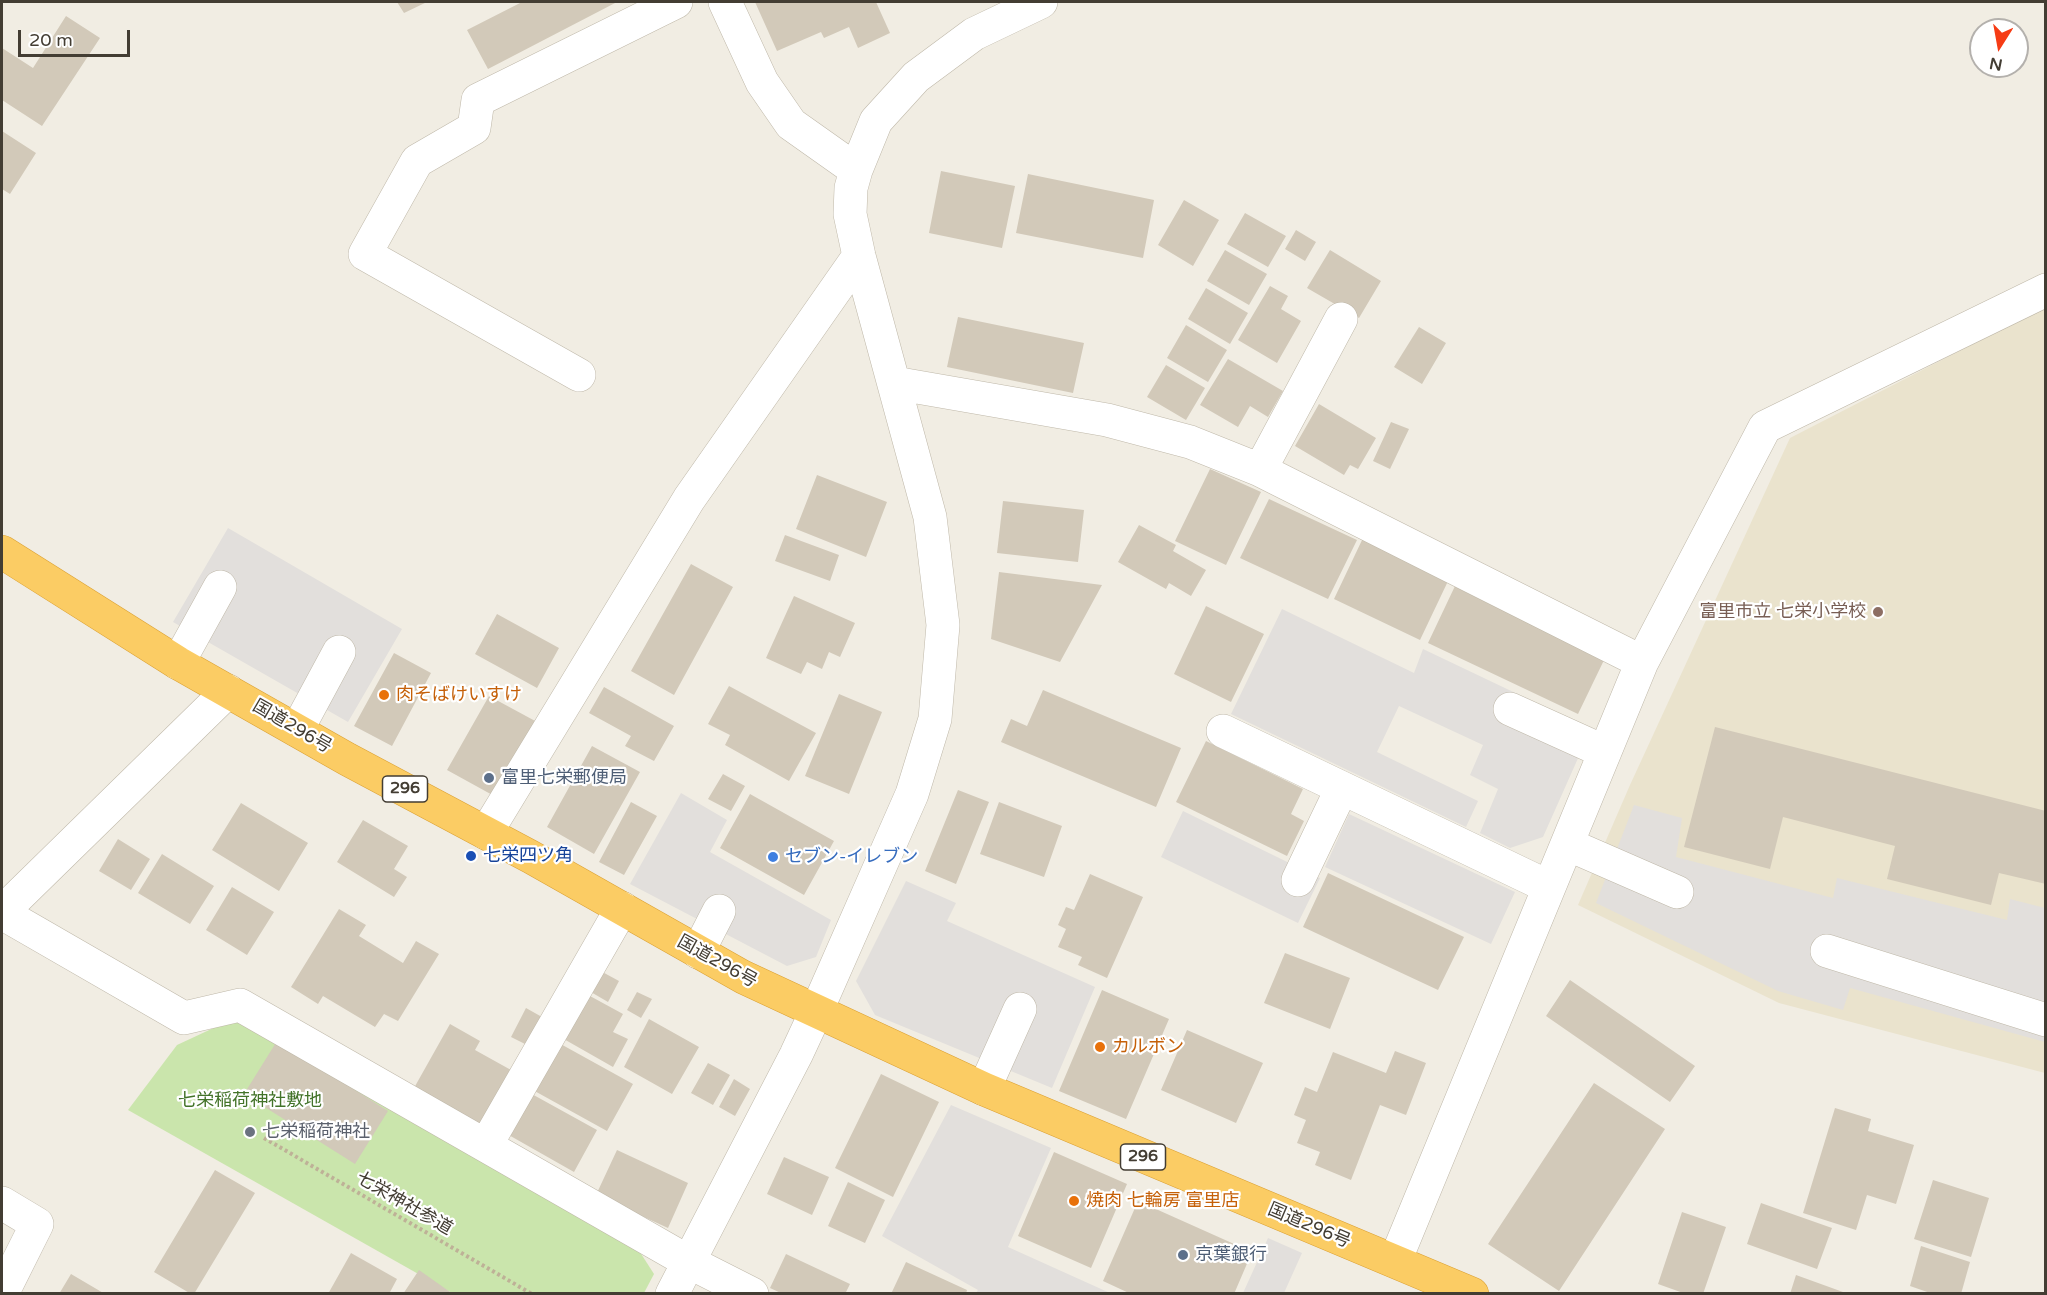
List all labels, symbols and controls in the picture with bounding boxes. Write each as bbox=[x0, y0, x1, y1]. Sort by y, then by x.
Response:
scale bar bbox=[21, 18, 134, 56]
north arrow bbox=[1969, 18, 2029, 78]
text: 20 m bbox=[29, 29, 73, 51]
text: N bbox=[1988, 53, 2004, 75]
place label: 富里市立 七栄小学校 bbox=[1699, 601, 1866, 623]
marker: 富里市立 七栄小学校 bbox=[1871, 605, 1885, 619]
place label: 肉そばけいすけ bbox=[396, 684, 522, 706]
marker: 肉そばけいすけ bbox=[377, 688, 391, 702]
street label: 国道296号 bbox=[249, 696, 335, 758]
place label: 富里七栄郵便局 bbox=[501, 767, 627, 789]
marker: 富里七栄郵便局 bbox=[482, 771, 496, 785]
road number: 296 bbox=[382, 776, 428, 802]
place label: 七栄四ツ角 bbox=[483, 845, 573, 867]
place label: セブン-イレブン bbox=[785, 846, 918, 868]
marker: 七栄四ツ角 bbox=[464, 849, 478, 863]
marker: セブン-イレブン bbox=[766, 850, 780, 864]
street label: 国道296号 bbox=[673, 931, 761, 993]
place label: カルボン bbox=[1112, 1036, 1184, 1058]
marker: カルボン bbox=[1093, 1040, 1107, 1054]
park label: 七栄稲荷神社敷地 bbox=[178, 1090, 322, 1112]
place label: 七栄稲荷神社 bbox=[262, 1121, 370, 1143]
marker: 七栄稲荷神社 bbox=[243, 1125, 257, 1139]
road number: 296 bbox=[1120, 1144, 1166, 1170]
street label: 七栄神社参道 bbox=[352, 1168, 456, 1240]
place label: 焼肉 七輪房 富里店 bbox=[1086, 1190, 1239, 1212]
marker: 焼肉 七輪房 富里店 bbox=[1067, 1194, 1081, 1208]
street label: 国道296号 bbox=[1264, 1199, 1354, 1253]
place label: 京葉銀行 bbox=[1195, 1244, 1267, 1266]
marker: 京葉銀行 bbox=[1176, 1248, 1190, 1262]

